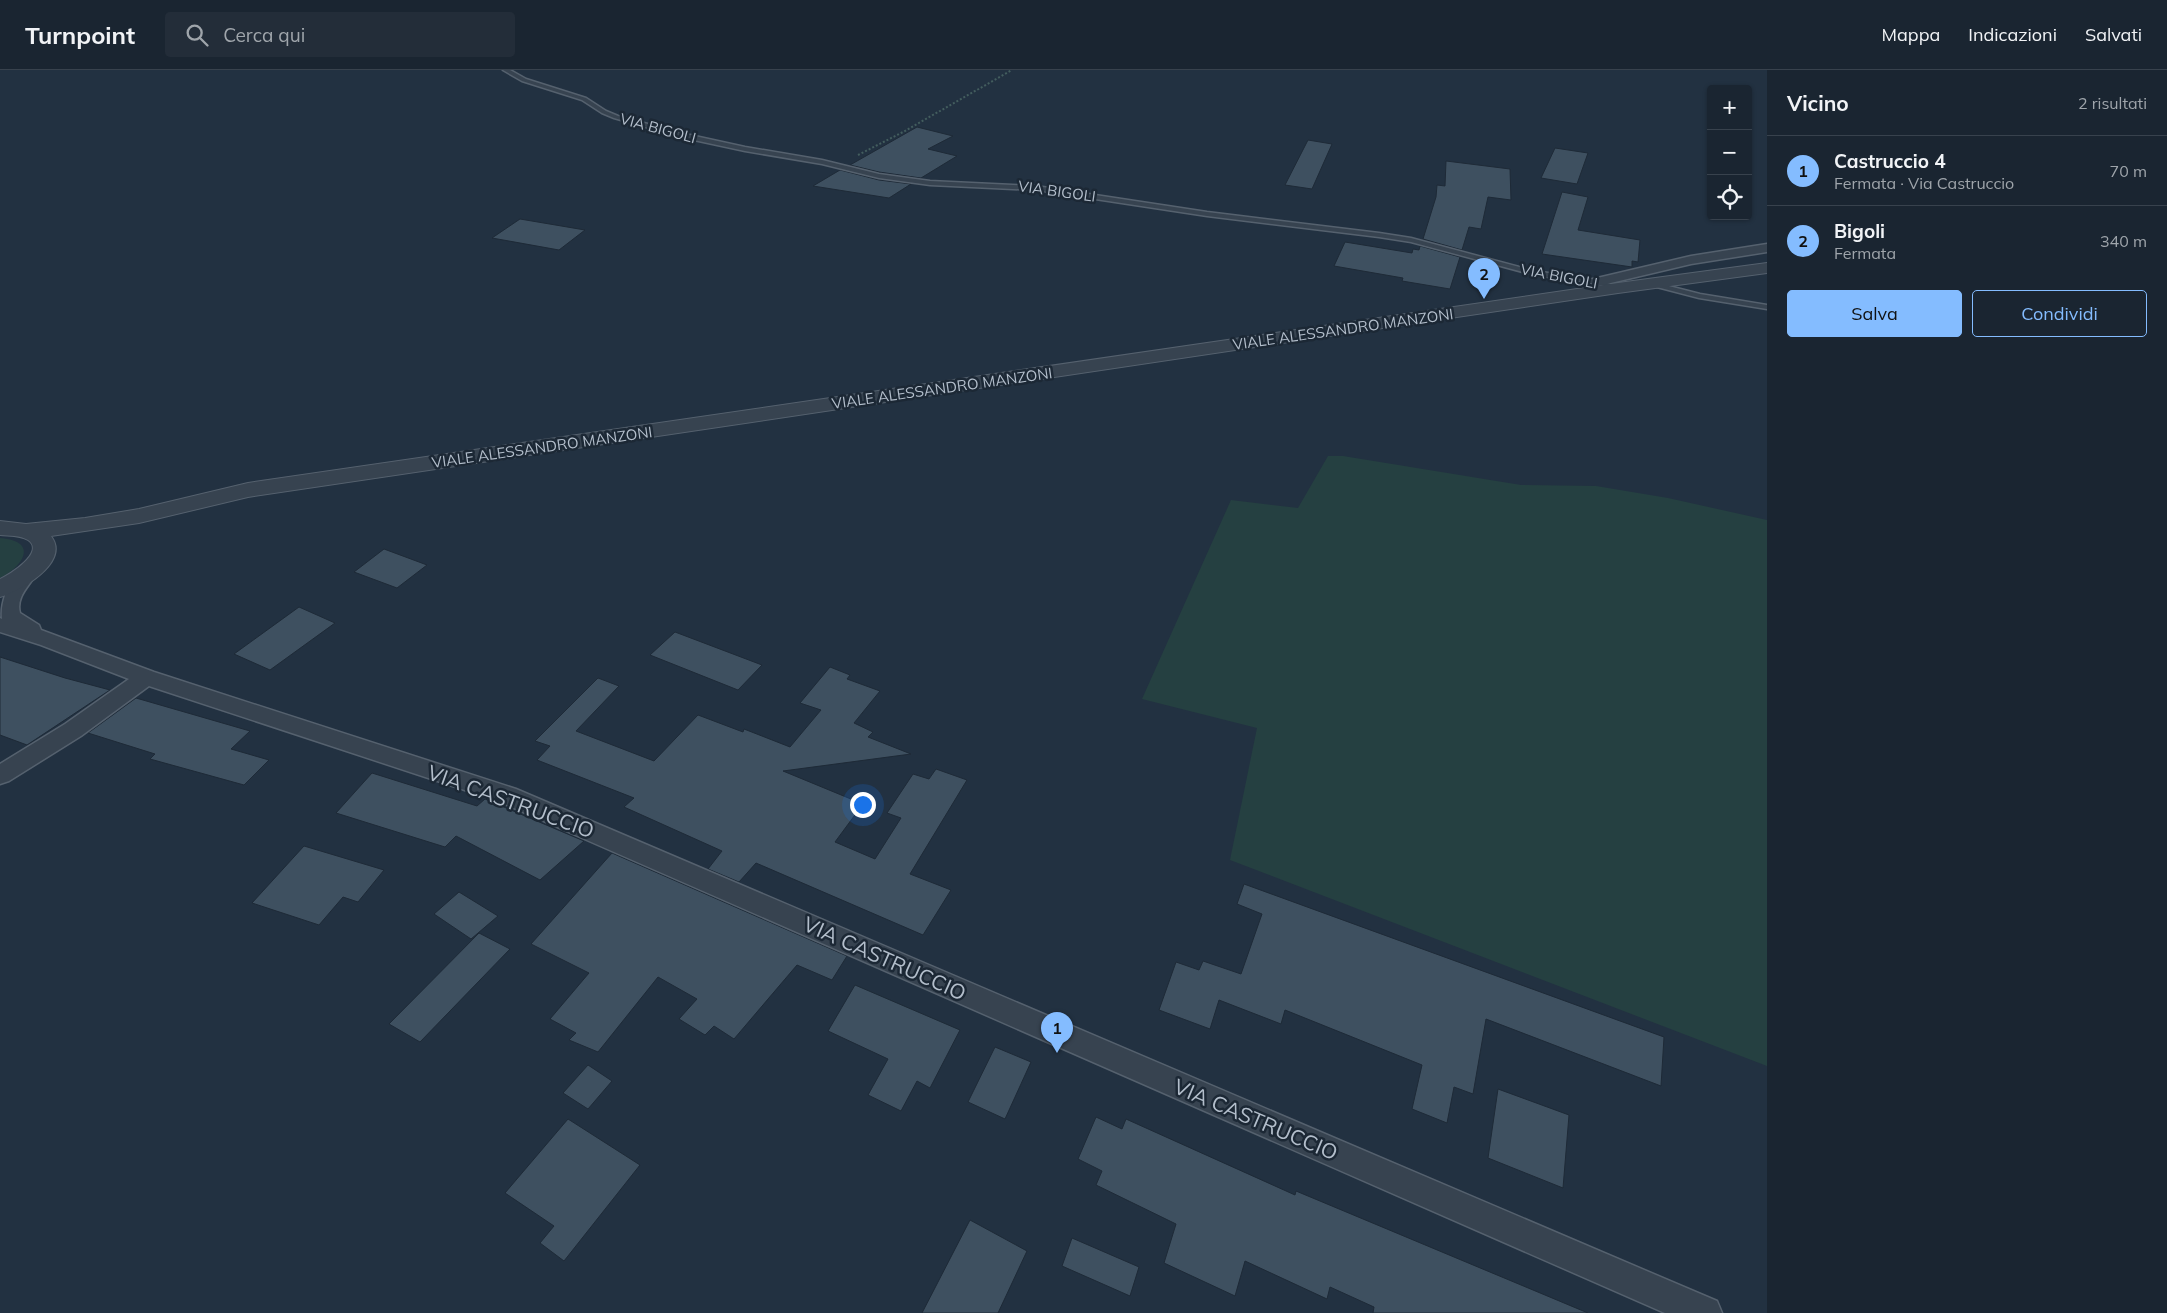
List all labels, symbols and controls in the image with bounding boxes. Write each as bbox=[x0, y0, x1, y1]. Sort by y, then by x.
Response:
search box bbox=[165, 12, 515, 57]
text: Turnpoint bbox=[25, 20, 135, 50]
icon: search bbox=[183, 21, 211, 49]
text: Cerca qui bbox=[223, 23, 305, 47]
text: Mappa bbox=[1882, 23, 1940, 46]
text: Indicazioni bbox=[1968, 23, 2057, 46]
text: Salvati bbox=[2085, 23, 2142, 46]
map controls bbox=[1707, 85, 1752, 220]
button: + bbox=[1707, 85, 1752, 130]
text: Vicino bbox=[1787, 90, 1849, 116]
text: 2 risultati bbox=[2078, 93, 2147, 113]
street label: VIA BIGOLI bbox=[618, 109, 698, 147]
button: − bbox=[1707, 130, 1752, 175]
text: Castruccio 4 bbox=[1834, 149, 1946, 173]
text: 1 bbox=[1798, 161, 1808, 181]
text: 70 m bbox=[2110, 161, 2147, 181]
text: Fermata · Via Castruccio bbox=[1834, 173, 2014, 193]
button: locate bbox=[1707, 175, 1752, 220]
street label: VIA BIGOLI bbox=[1017, 176, 1097, 206]
text: Bigoli bbox=[1834, 219, 1885, 243]
text: 2 bbox=[1798, 231, 1808, 251]
text: 340 m bbox=[2100, 231, 2147, 251]
text: Fermata bbox=[1834, 243, 1896, 263]
pin: 2 bbox=[1468, 258, 1500, 299]
street label: VIA BIGOLI bbox=[1519, 259, 1599, 293]
button: Salva bbox=[1787, 290, 1962, 337]
button: Condividi bbox=[1972, 290, 2147, 337]
street label: VIALE ALESSANDRO MANZONI bbox=[1231, 304, 1455, 354]
street label: VIALE ALESSANDRO MANZONI bbox=[830, 363, 1054, 413]
street label: VIALE ALESSANDRO MANZONI bbox=[430, 422, 654, 472]
street label: VIA CASTRUCCIO bbox=[424, 759, 598, 843]
your location bbox=[850, 792, 876, 818]
street label: VIA CASTRUCCIO bbox=[800, 910, 970, 1006]
pin: 1 bbox=[1041, 1012, 1073, 1053]
street label: VIA CASTRUCCIO bbox=[1170, 1073, 1342, 1165]

